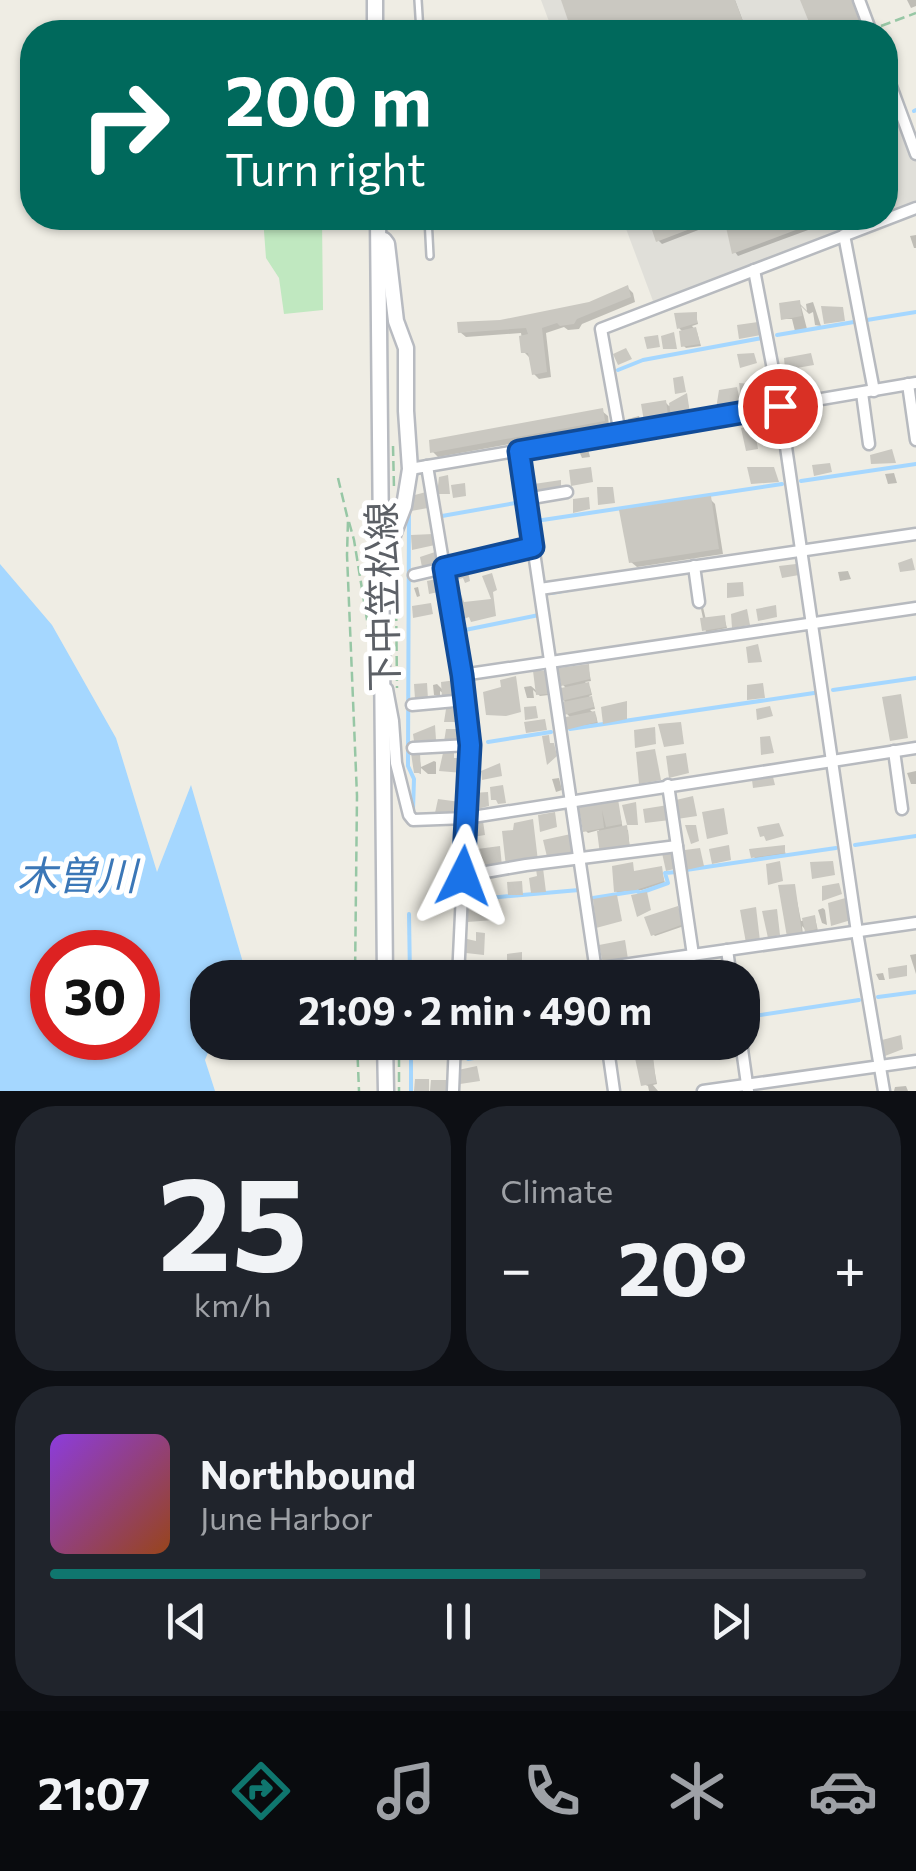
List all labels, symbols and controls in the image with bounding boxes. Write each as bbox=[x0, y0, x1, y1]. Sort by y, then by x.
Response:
text: 200 m bbox=[225, 55, 432, 140]
icon: right bbox=[60, 60, 190, 190]
text: Turn right bbox=[225, 140, 426, 195]
pin bbox=[738, 364, 823, 449]
icon: arrive bbox=[753, 379, 808, 434]
street label: 下中笠松線 bbox=[356, 502, 406, 692]
position arrow bbox=[411, 824, 515, 928]
water label: 木曽川 bbox=[17, 849, 141, 898]
speed limit sign: 30 bbox=[30, 930, 160, 1060]
text: 21:09 · 2 min · 490 m bbox=[298, 986, 652, 1033]
text: 25 bbox=[158, 1139, 308, 1298]
text: Climate bbox=[501, 1170, 613, 1210]
text: 20° bbox=[618, 1220, 747, 1311]
text: − bbox=[501, 1233, 532, 1300]
text: + bbox=[834, 1233, 866, 1300]
text: km/h bbox=[194, 1284, 272, 1324]
text: Northbound bbox=[200, 1450, 416, 1497]
text: June Harbor bbox=[200, 1497, 373, 1537]
icon: previous bbox=[159, 1594, 214, 1649]
icon: pause bbox=[431, 1594, 486, 1649]
icon: next bbox=[703, 1594, 758, 1649]
icon: directions bbox=[226, 1756, 296, 1826]
icon: music bbox=[371, 1756, 441, 1826]
icon: phone bbox=[517, 1756, 587, 1826]
icon: climate bbox=[662, 1756, 732, 1826]
icon: car bbox=[808, 1756, 878, 1826]
text: 21:07 bbox=[38, 1764, 150, 1819]

